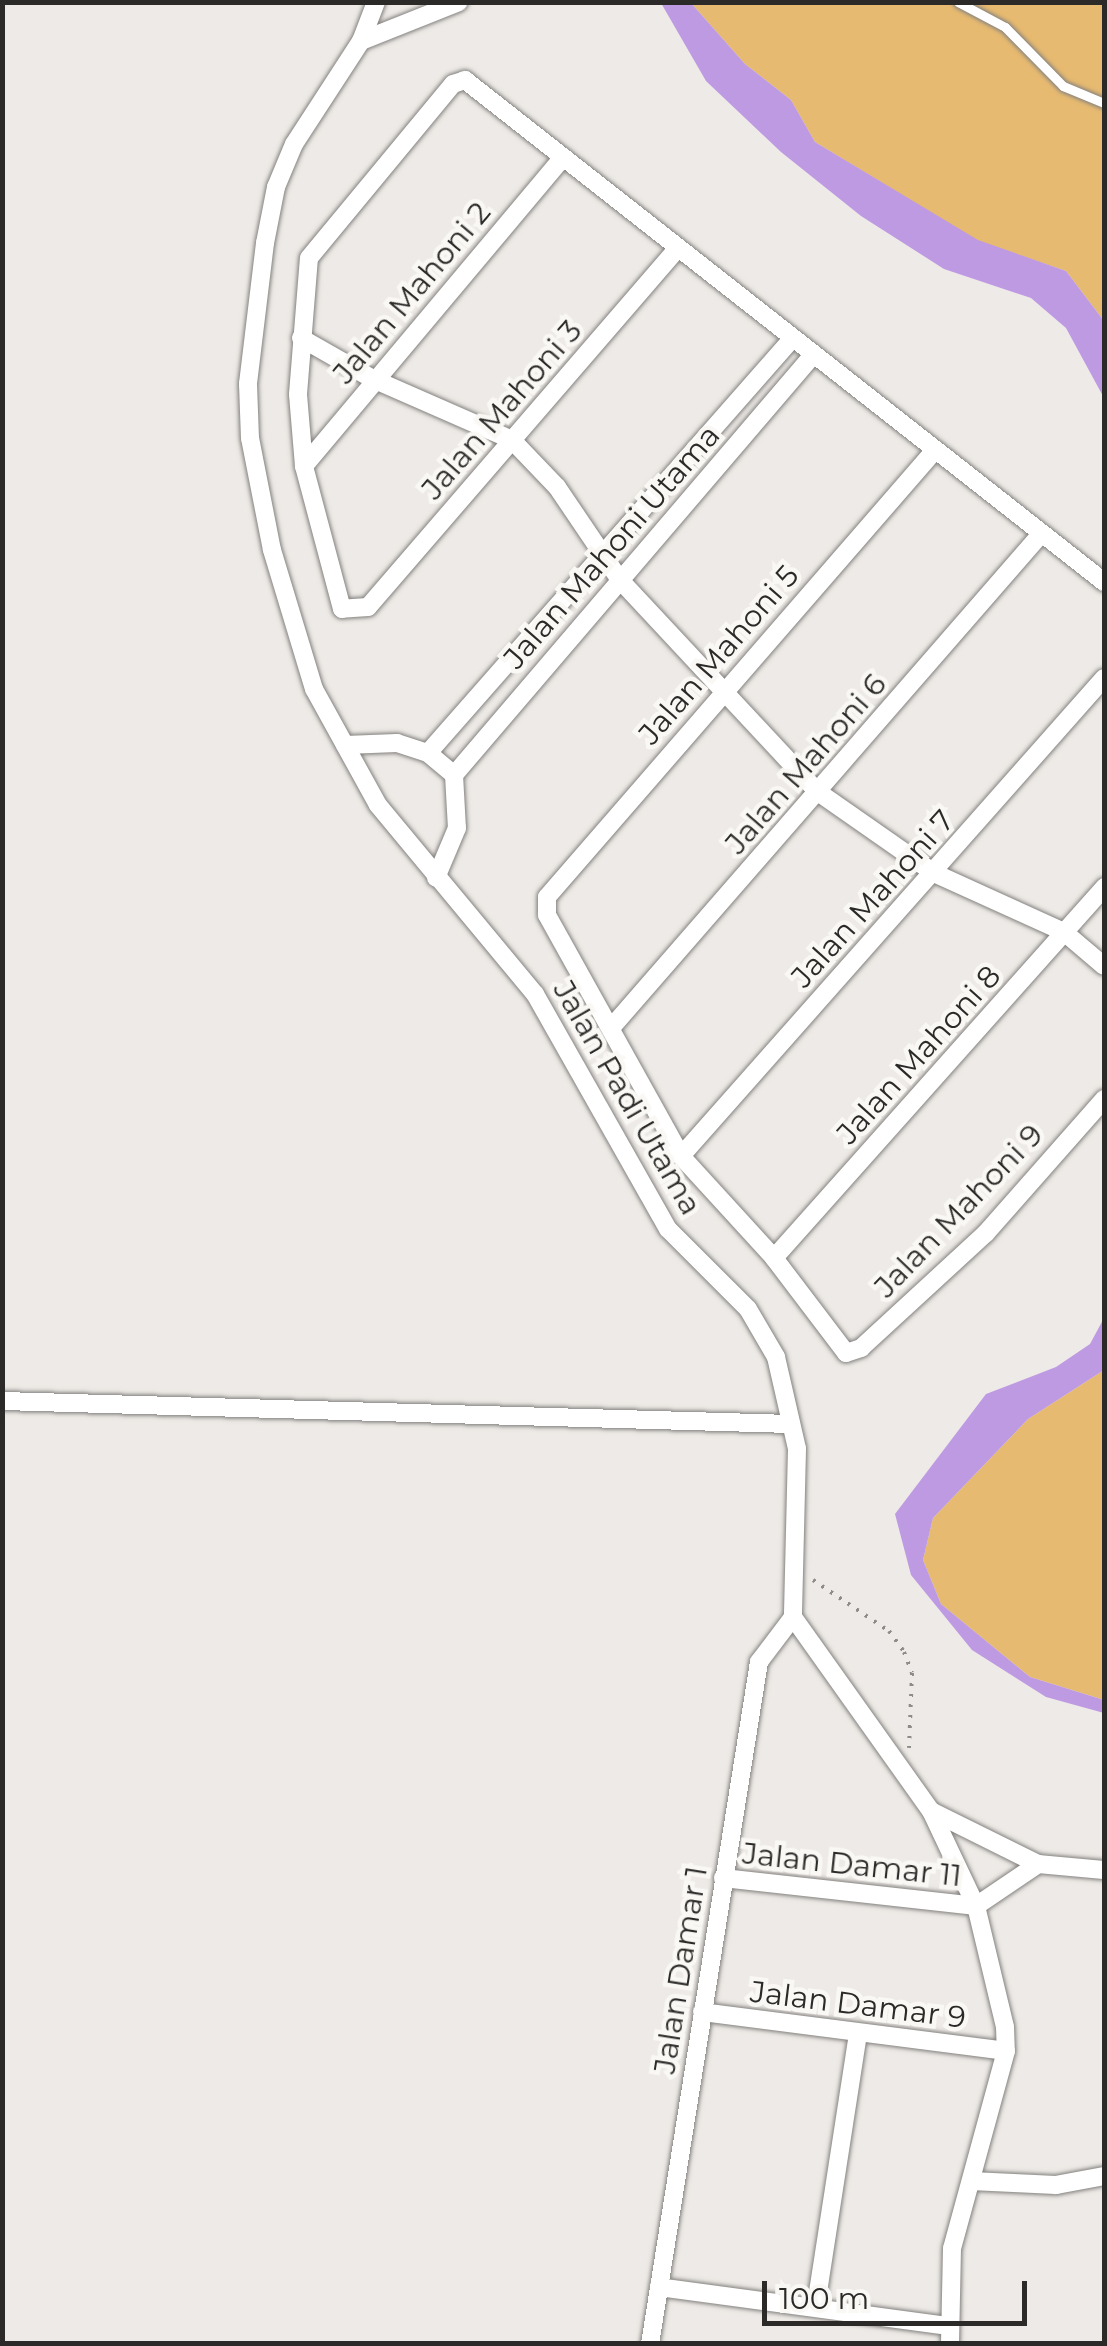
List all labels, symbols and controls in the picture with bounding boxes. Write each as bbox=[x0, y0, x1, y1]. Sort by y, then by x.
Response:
street label: Jalan Mahoni 2 bbox=[326, 195, 498, 391]
street label: Jalan Mahoni 3 bbox=[415, 313, 589, 507]
street label: Jalan Mahoni Utama bbox=[496, 418, 728, 676]
street label: Jalan Mahoni 5 bbox=[632, 558, 806, 752]
street label: Jalan Mahoni 6 bbox=[718, 667, 894, 861]
street label: Jalan Mahoni 7 bbox=[784, 803, 962, 995]
street label: Jalan Mahoni 8 bbox=[830, 958, 1008, 1152]
street label: Jalan Padi Utama bbox=[545, 975, 709, 1221]
street label: Jalan Mahoni 9 bbox=[867, 1117, 1051, 1305]
street label: Jalan Damar 11 bbox=[741, 1836, 963, 1894]
street label: Jalan Damar 1 bbox=[647, 1864, 715, 2076]
street label: Jalan Damar 9 bbox=[748, 1974, 968, 2036]
scale bar bbox=[767, 2261, 1032, 2323]
text: 100 m bbox=[779, 2280, 869, 2317]

